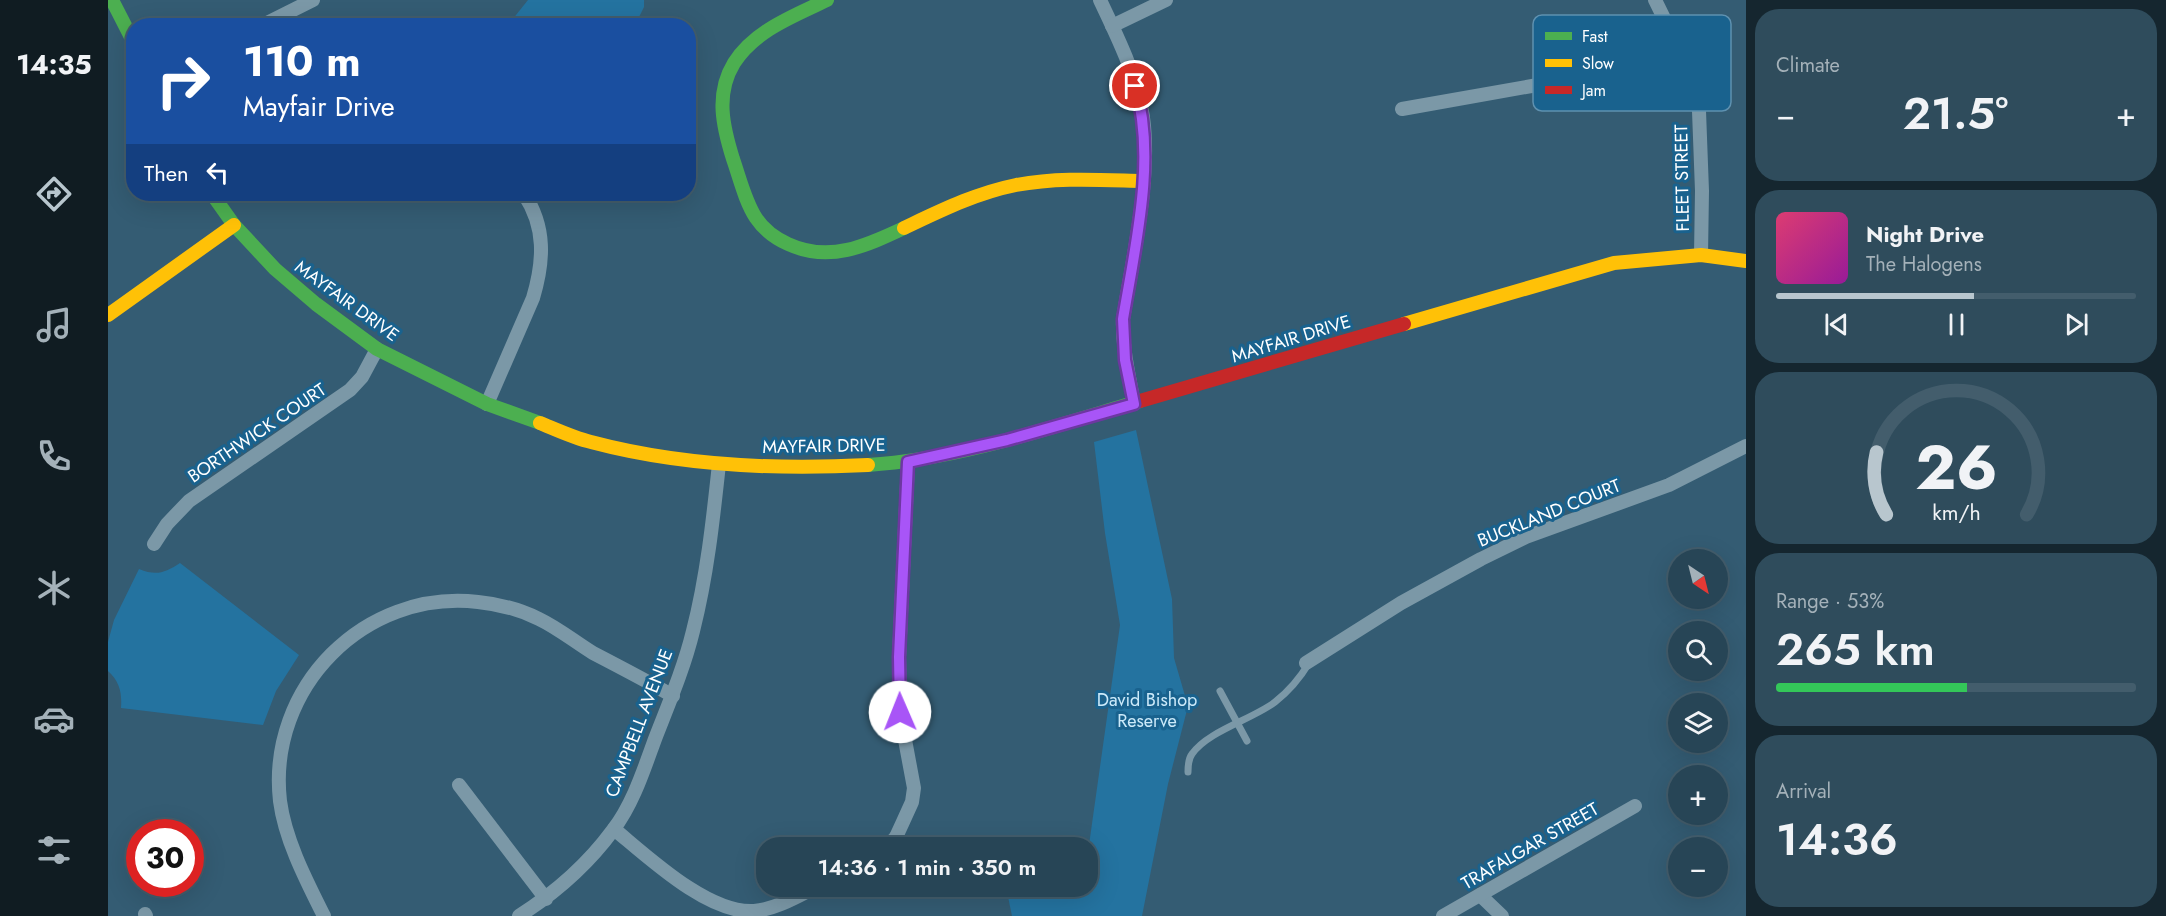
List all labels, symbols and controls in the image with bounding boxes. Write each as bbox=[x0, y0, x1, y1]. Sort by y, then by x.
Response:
legend bbox=[1533, 15, 1731, 111]
text: Fast bbox=[1582, 25, 1608, 48]
text: 110 m bbox=[243, 31, 361, 92]
icon: right bbox=[144, 42, 222, 120]
text: 14:35 bbox=[16, 45, 92, 84]
text: Climate bbox=[1776, 51, 1840, 80]
text: Slow bbox=[1582, 52, 1614, 75]
pin bbox=[1109, 60, 1160, 111]
icon: arrive bbox=[1118, 69, 1151, 102]
text: Jam bbox=[1580, 79, 1606, 102]
text: 21.5° bbox=[1903, 81, 2008, 146]
text: Mayfair Drive bbox=[243, 87, 395, 126]
text: − bbox=[1776, 91, 1795, 138]
text: + bbox=[2116, 91, 2136, 138]
street label: FLEET STREET bbox=[1668, 124, 1696, 232]
icon: left bbox=[201, 156, 234, 189]
text: Then bbox=[144, 157, 189, 189]
icon: directions bbox=[33, 173, 75, 215]
text: Night Drive bbox=[1866, 218, 1984, 250]
text: The Halogens bbox=[1866, 250, 1982, 279]
street label: MAYFAIR DRIVE bbox=[289, 254, 405, 348]
icon: music bbox=[33, 304, 75, 346]
icon: previous bbox=[1820, 308, 1853, 341]
icon: pause bbox=[1940, 308, 1973, 341]
icon: next bbox=[2060, 308, 2093, 341]
street label: MAYFAIR DRIVE bbox=[1228, 309, 1354, 369]
street label: BORTHWICK COURT bbox=[183, 377, 332, 489]
text: 26 bbox=[1915, 422, 1997, 512]
street label: MAYFAIR DRIVE bbox=[762, 432, 886, 460]
icon: phone bbox=[33, 435, 75, 477]
street label: BUCKLAND COURT bbox=[1474, 472, 1625, 554]
text: km/h bbox=[1932, 497, 1980, 528]
north arrow bbox=[1668, 549, 1728, 609]
map controls bbox=[1668, 549, 1728, 897]
icon: climate bbox=[33, 567, 75, 609]
text: Range · 53% bbox=[1776, 587, 1884, 616]
text: 265 km bbox=[1776, 617, 1935, 682]
button: search bbox=[1668, 621, 1728, 681]
street label: CAMPBELL AVENUE bbox=[599, 645, 679, 801]
position arrow bbox=[868, 680, 932, 744]
park label: David Bishop Reserve bbox=[1097, 687, 1197, 734]
button: layers bbox=[1668, 693, 1728, 753]
icon: car bbox=[33, 698, 75, 740]
button: + bbox=[1668, 765, 1728, 825]
text: Arrival bbox=[1776, 777, 1831, 806]
street label: TRAFALGAR STREET bbox=[1456, 796, 1604, 896]
text: 14:36 bbox=[1776, 807, 1898, 872]
speed limit sign: 30 bbox=[126, 819, 204, 897]
icon: filters bbox=[33, 829, 75, 871]
button: − bbox=[1668, 837, 1728, 897]
text: 14:36 · 1 min · 350 m bbox=[818, 851, 1036, 883]

